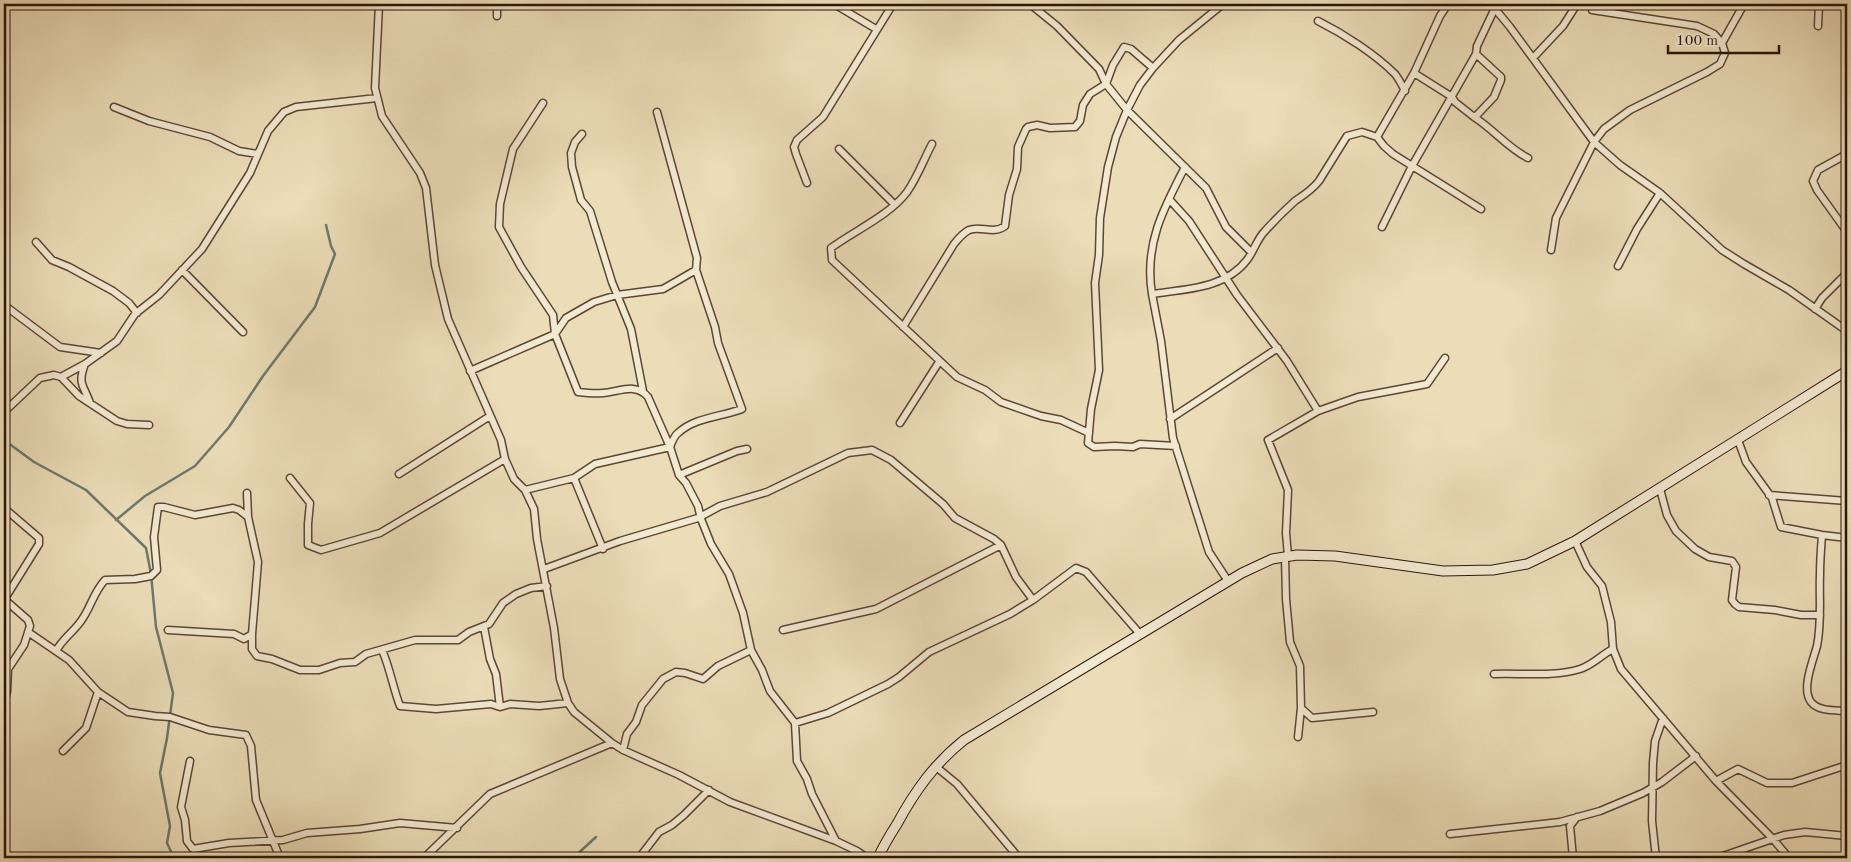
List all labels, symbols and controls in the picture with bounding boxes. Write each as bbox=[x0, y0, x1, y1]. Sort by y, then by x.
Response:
scale bar bbox=[1668, 22, 1780, 54]
text: 100 m bbox=[1676, 34, 1718, 49]

